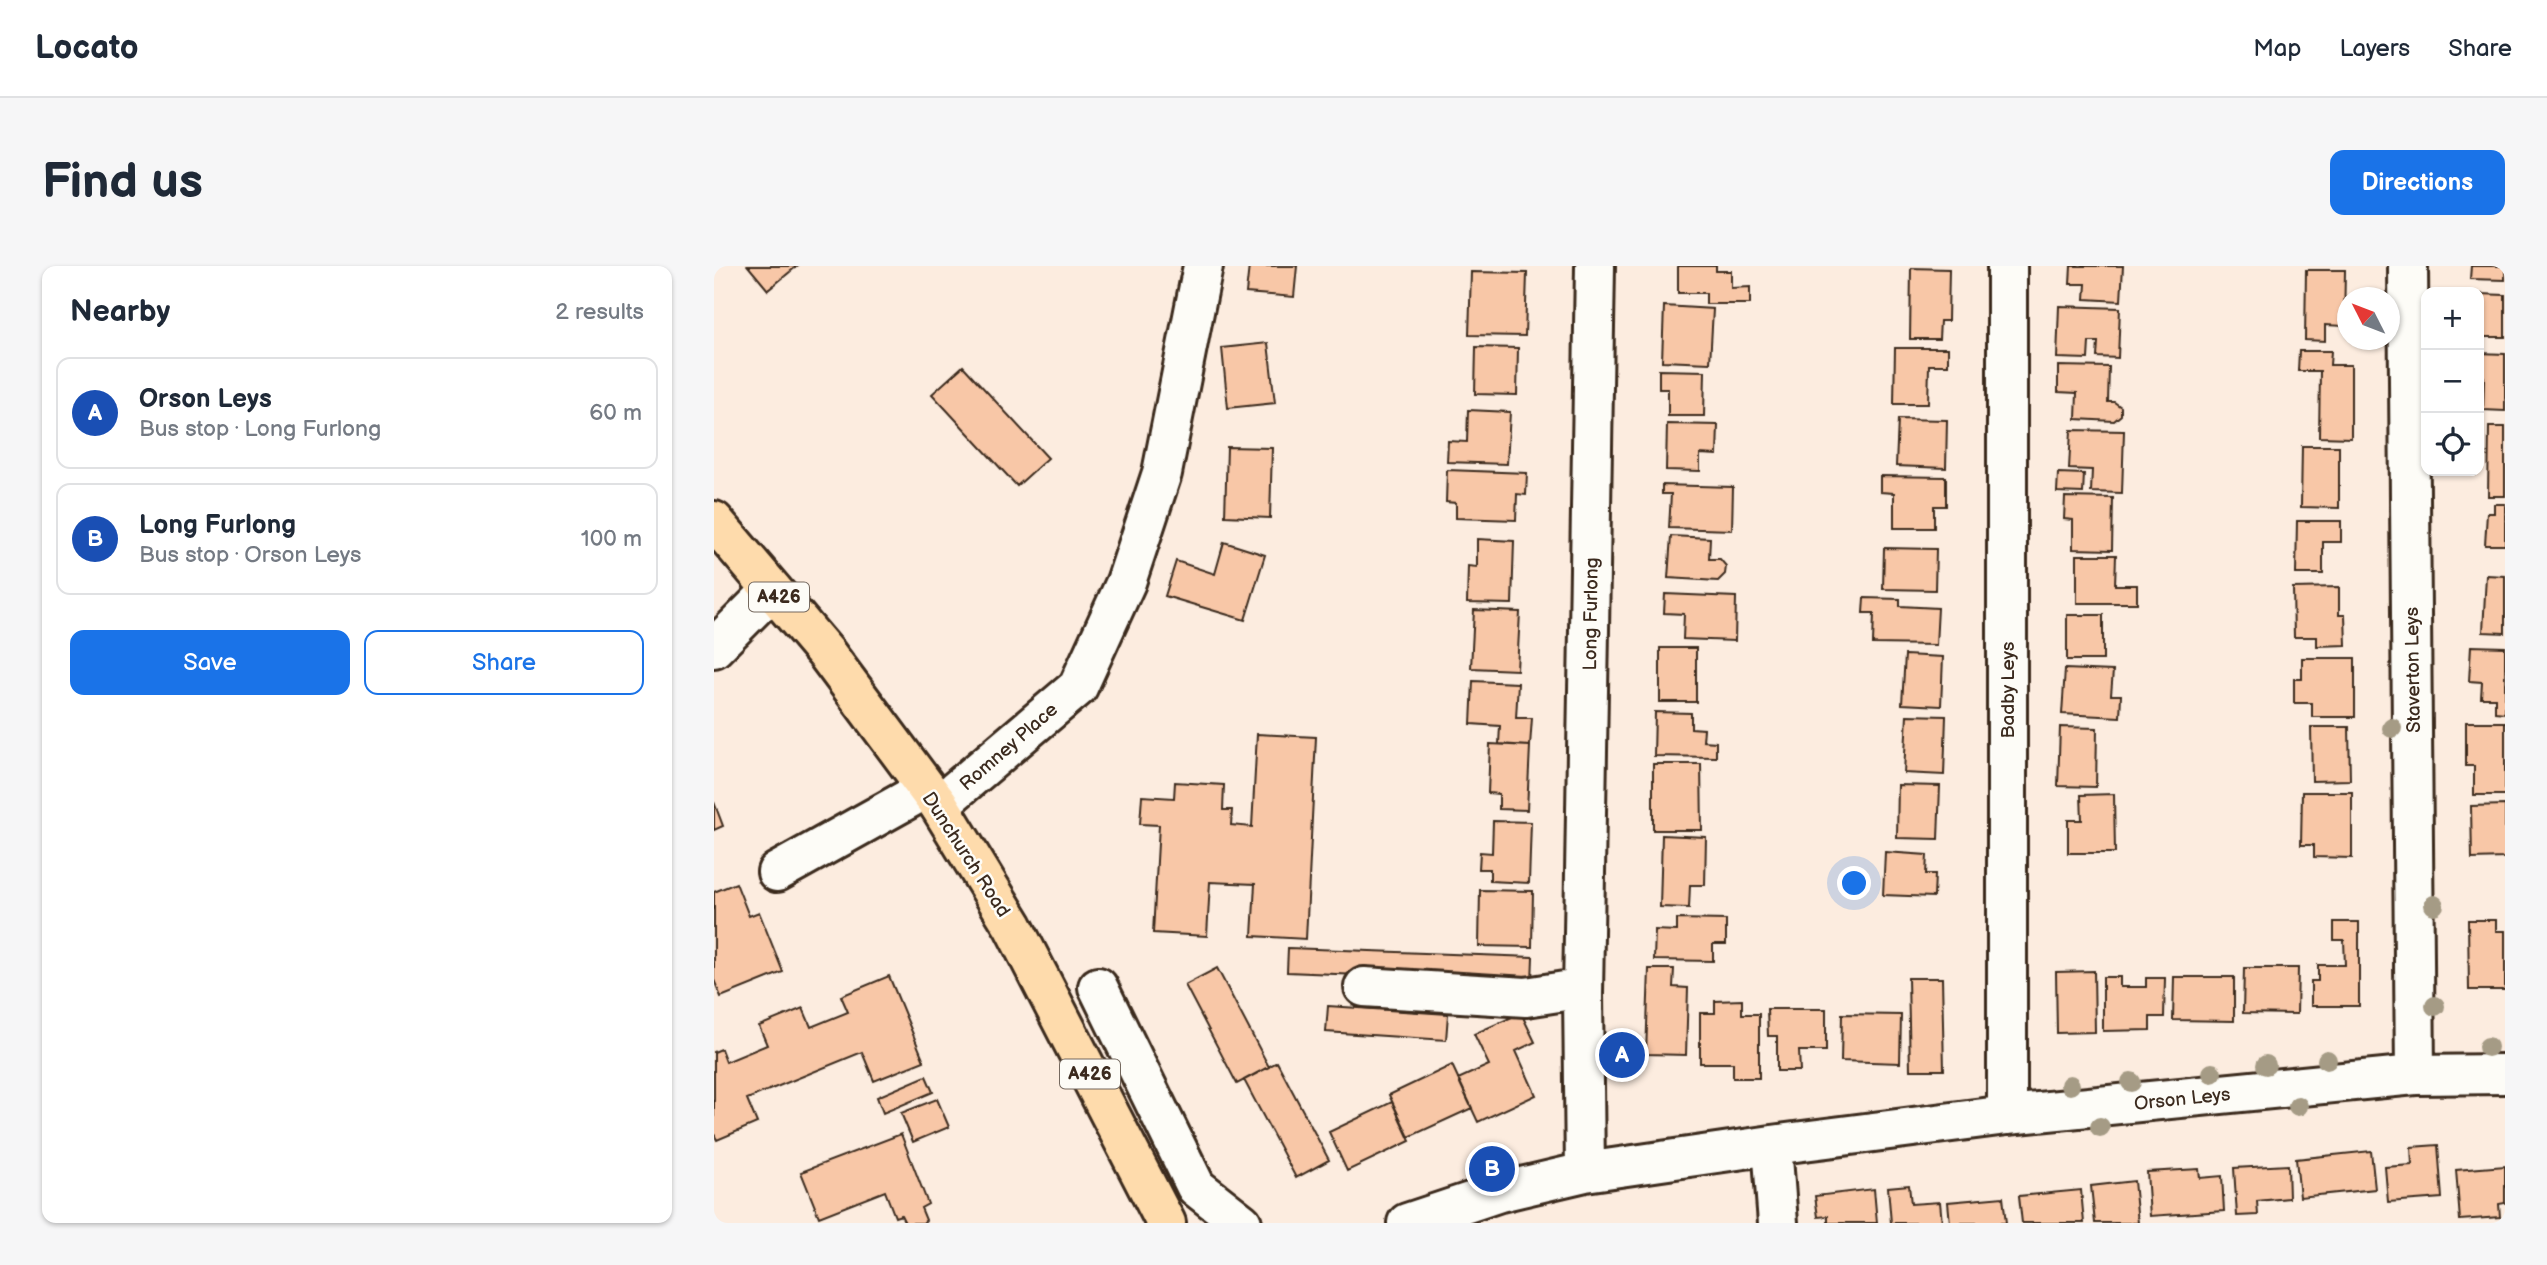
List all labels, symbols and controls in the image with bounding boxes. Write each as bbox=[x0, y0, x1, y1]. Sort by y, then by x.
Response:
text: Locato bbox=[35, 28, 139, 68]
text: Map bbox=[2253, 34, 2301, 63]
text: Layers bbox=[2339, 34, 2410, 63]
text: Share bbox=[2448, 34, 2512, 63]
button: Directions bbox=[2330, 150, 2505, 215]
text: Find us bbox=[42, 153, 203, 212]
north arrow bbox=[2337, 287, 2400, 350]
map controls bbox=[2421, 287, 2484, 476]
button: + bbox=[2421, 287, 2484, 350]
text: Nearby bbox=[70, 294, 170, 330]
text: 2 results bbox=[555, 298, 644, 326]
button: − bbox=[2421, 350, 2484, 413]
text: Orson Leys bbox=[139, 384, 272, 415]
text: A bbox=[88, 399, 102, 427]
text: 60 m bbox=[589, 399, 642, 427]
button: locate bbox=[2421, 413, 2484, 476]
text: Bus stop · Long Furlong bbox=[139, 415, 381, 443]
text: Long Furlong bbox=[139, 510, 296, 541]
text: B bbox=[87, 525, 103, 553]
text: 100 m bbox=[581, 525, 642, 553]
text: Bus stop · Orson Leys bbox=[139, 541, 361, 569]
street label: Long Furlong bbox=[1579, 557, 1604, 671]
road number: A426 bbox=[749, 582, 809, 612]
street label: Staverton Leys bbox=[2401, 607, 2426, 733]
button: Save bbox=[70, 630, 350, 695]
button: Share bbox=[364, 630, 644, 695]
street label: Badby Leys bbox=[1997, 642, 2020, 738]
street label: Romney Place bbox=[955, 698, 1063, 796]
street label: Dunchurch Road bbox=[917, 788, 1015, 922]
your location bbox=[1837, 866, 1871, 900]
pin: A bbox=[1599, 1029, 1645, 1081]
road number: A426 bbox=[1060, 1060, 1120, 1088]
street label: Orson Leys bbox=[2133, 1083, 2231, 1116]
pin: B bbox=[1469, 1143, 1515, 1195]

